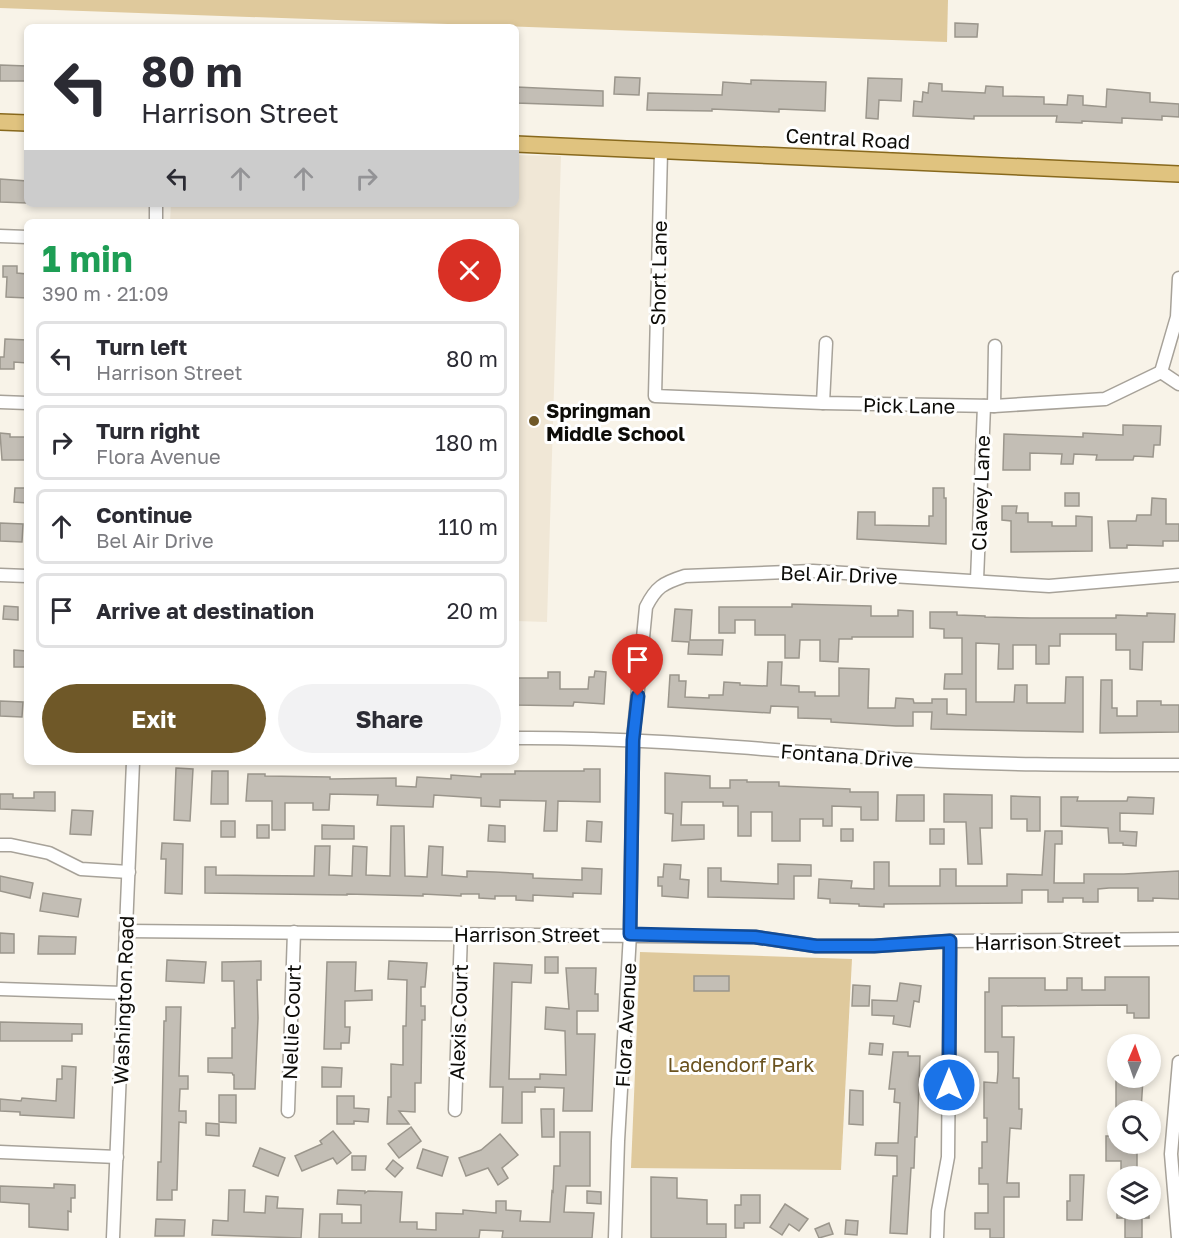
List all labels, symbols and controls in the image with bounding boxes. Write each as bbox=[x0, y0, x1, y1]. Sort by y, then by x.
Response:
text: 80 m bbox=[141, 46, 242, 96]
icon: left bbox=[42, 48, 120, 126]
text: Harrison Street bbox=[141, 97, 339, 129]
street label: Central Road bbox=[785, 123, 911, 153]
icon: left bbox=[161, 162, 194, 195]
icon: ahead bbox=[224, 162, 257, 195]
icon: ahead bbox=[287, 162, 320, 195]
icon: right bbox=[350, 162, 383, 195]
street label: Short Lane bbox=[645, 220, 671, 326]
text: 1 min bbox=[42, 237, 133, 280]
button: close bbox=[438, 239, 501, 302]
text: 390 m · 21:09 bbox=[42, 281, 169, 305]
text: Turn left bbox=[96, 333, 187, 360]
icon: left bbox=[45, 342, 78, 375]
text: 80 m bbox=[446, 345, 498, 372]
text: Harrison Street bbox=[96, 360, 243, 384]
street label: Pick Lane bbox=[863, 392, 955, 418]
place label: Springman Middle School bbox=[546, 398, 685, 445]
marker: Springman Middle School bbox=[527, 414, 541, 428]
text: Turn right bbox=[96, 417, 200, 444]
icon: right bbox=[45, 426, 78, 459]
text: 180 m bbox=[435, 429, 498, 456]
street label: Clavey Lane bbox=[966, 435, 994, 551]
text: Flora Avenue bbox=[96, 444, 221, 468]
text: Continue bbox=[96, 501, 192, 528]
icon: ahead bbox=[45, 510, 78, 543]
text: 110 m bbox=[438, 513, 498, 540]
text: Bel Air Drive bbox=[96, 528, 214, 552]
street label: Bel Air Drive bbox=[780, 560, 898, 588]
icon: arrive bbox=[45, 594, 78, 627]
text: Arrive at destination bbox=[96, 597, 314, 624]
text: 20 m bbox=[447, 597, 498, 624]
pin bbox=[612, 634, 663, 696]
icon: arrive bbox=[621, 643, 654, 676]
button: Exit bbox=[42, 684, 266, 753]
button: Share bbox=[278, 684, 501, 753]
street label: Fontana Drive bbox=[780, 738, 914, 772]
street label: Washington Road bbox=[108, 915, 138, 1085]
street label: Harrison Street bbox=[454, 922, 600, 946]
street label: Harrison Street bbox=[975, 928, 1121, 954]
street label: Flora Avenue bbox=[610, 962, 640, 1088]
street label: Alexis Court bbox=[444, 963, 472, 1081]
street label: Nellie Court bbox=[277, 964, 305, 1080]
north arrow bbox=[1107, 1034, 1161, 1088]
map controls bbox=[1107, 1034, 1161, 1220]
park label: Ladendorf Park bbox=[667, 1052, 815, 1076]
position arrow bbox=[917, 1053, 981, 1117]
button: search bbox=[1107, 1100, 1161, 1154]
button: layers bbox=[1107, 1166, 1161, 1220]

